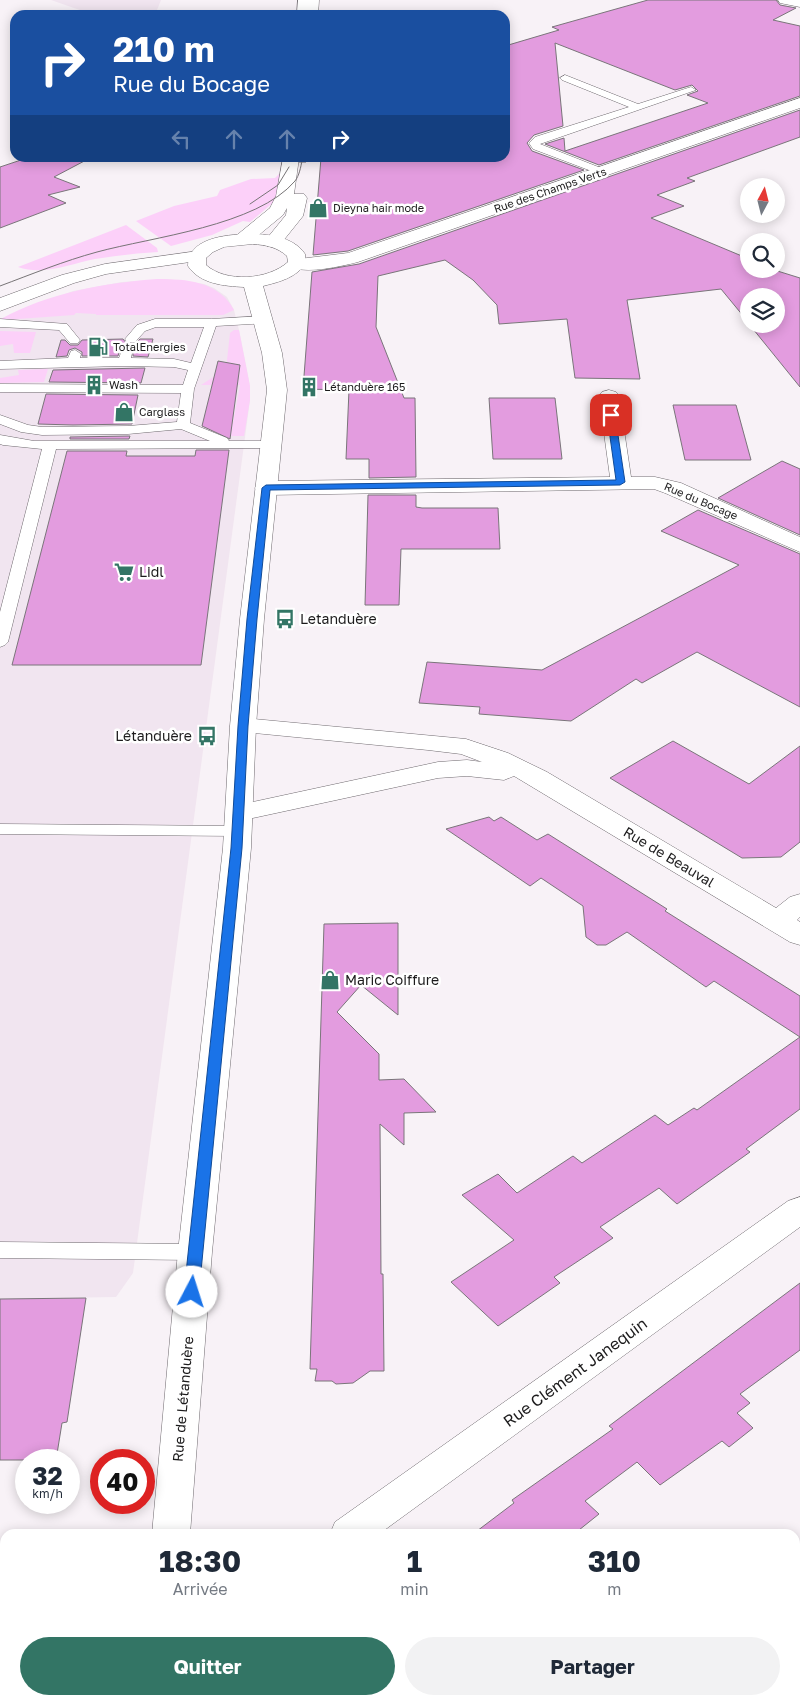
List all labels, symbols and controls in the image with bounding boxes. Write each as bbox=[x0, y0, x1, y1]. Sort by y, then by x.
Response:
text: 210 m bbox=[113, 28, 215, 70]
icon: right bbox=[30, 30, 95, 95]
text: Rue du Bocage bbox=[113, 70, 270, 97]
icon: left bbox=[167, 125, 195, 153]
icon: ahead bbox=[220, 125, 248, 153]
icon: ahead bbox=[273, 125, 301, 153]
icon: right bbox=[326, 125, 354, 153]
street label: Rue des Champs Verts bbox=[492, 164, 608, 215]
north arrow bbox=[740, 178, 785, 222]
map controls bbox=[740, 178, 785, 333]
shop icon: Dieyna hair mode bbox=[307, 197, 329, 219]
place label: Dieyna hair mode bbox=[333, 201, 424, 214]
button: search bbox=[740, 233, 785, 278]
button: layers bbox=[740, 288, 785, 333]
fuel station icon: TotalEnergies bbox=[87, 336, 109, 358]
place label: TotalEnergies bbox=[113, 340, 186, 353]
building icon: Wash bbox=[83, 374, 105, 396]
building icon: Létanduère 165 bbox=[298, 376, 320, 398]
place label: Wash bbox=[109, 378, 138, 391]
place label: Létanduère 165 bbox=[324, 380, 405, 393]
pin bbox=[590, 394, 632, 436]
shop icon: Carglass bbox=[113, 401, 135, 423]
icon: arrive bbox=[597, 401, 625, 429]
place label: Carglass bbox=[139, 405, 185, 418]
street label: Rue du Bocage bbox=[663, 479, 740, 522]
supermarket icon: Lidl bbox=[113, 561, 135, 583]
place label: Lidl bbox=[139, 563, 164, 580]
bus stop icon: Letanduère bbox=[274, 608, 296, 630]
place label: Letanduère bbox=[300, 610, 377, 627]
bus stop icon: Létanduère bbox=[196, 725, 218, 747]
place label: Létanduère bbox=[115, 727, 192, 744]
street label: Rue de Beauval bbox=[621, 823, 718, 890]
shop icon: Maric Coiffure bbox=[319, 969, 341, 991]
place label: Maric Coiffure bbox=[345, 971, 439, 988]
position arrow bbox=[165, 1265, 217, 1317]
street label: Rue Clément Janequin bbox=[499, 1313, 651, 1431]
street label: Rue de Létanduère bbox=[169, 1335, 196, 1463]
speed limit sign: 40 bbox=[90, 1449, 155, 1514]
text: 32 bbox=[32, 1460, 63, 1491]
text: km/h bbox=[32, 1486, 63, 1501]
text: 18:30 bbox=[159, 1543, 241, 1579]
text: 1 bbox=[407, 1543, 422, 1579]
text: 310 bbox=[588, 1543, 641, 1579]
text: Arrivée bbox=[173, 1579, 227, 1599]
text: min bbox=[400, 1579, 429, 1599]
text: m bbox=[607, 1579, 621, 1599]
button: Quitter bbox=[20, 1637, 395, 1695]
button: Partager bbox=[405, 1637, 780, 1695]

